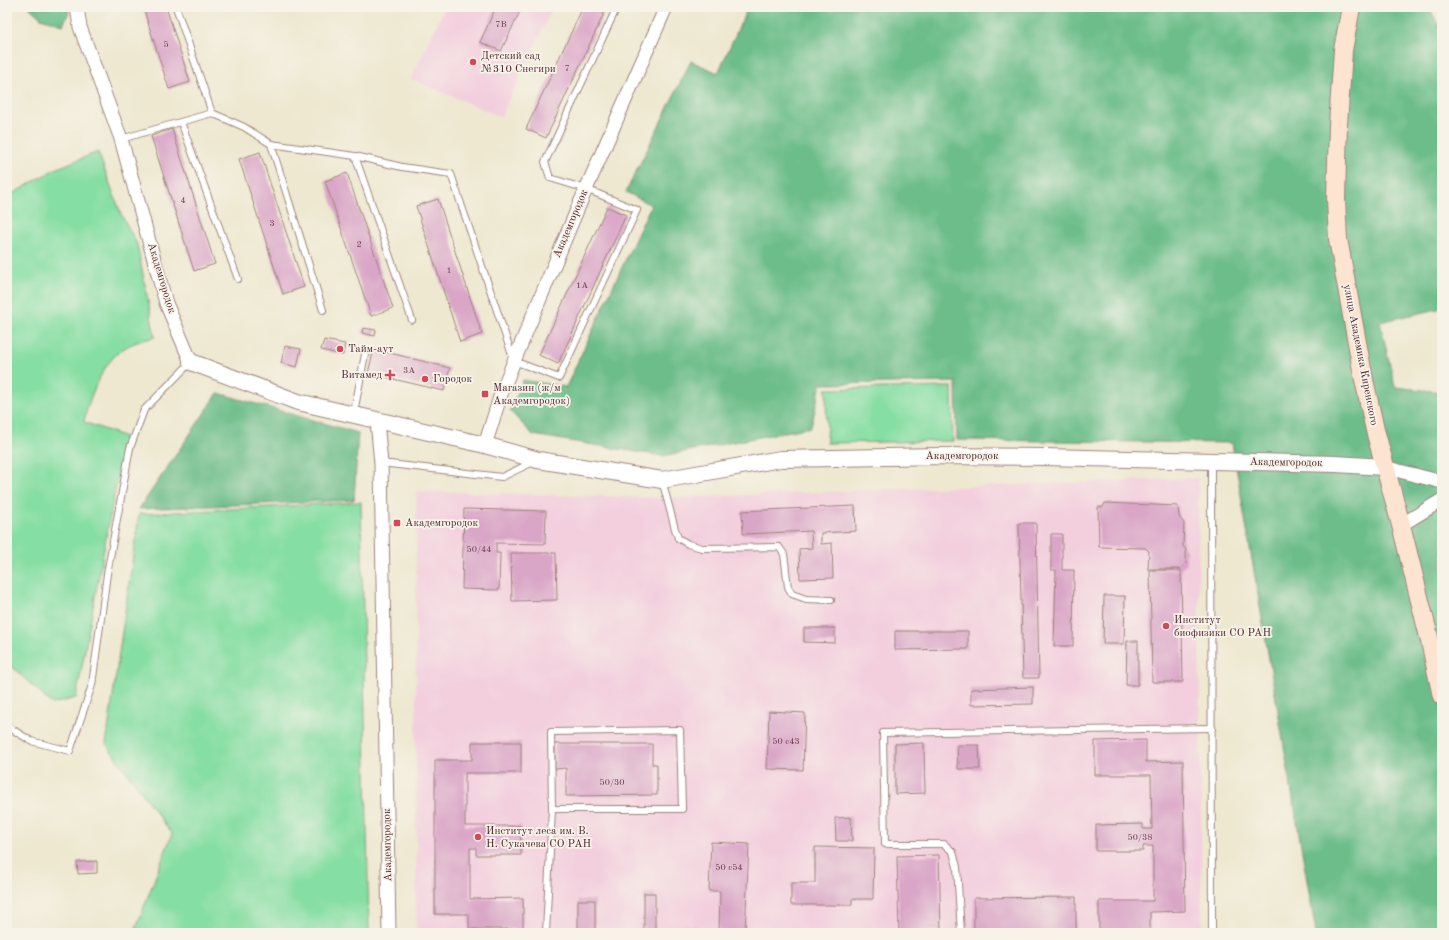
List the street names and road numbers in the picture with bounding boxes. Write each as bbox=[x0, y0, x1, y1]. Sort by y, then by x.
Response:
street label: Академгородок bbox=[552, 188, 591, 260]
street label: Академгородок bbox=[145, 241, 177, 315]
street label: улица Академика Киренского bbox=[1341, 284, 1379, 426]
street label: Академгородок bbox=[925, 451, 999, 462]
street label: Академгородок bbox=[1249, 457, 1323, 469]
street label: Академгородок bbox=[382, 808, 394, 882]

